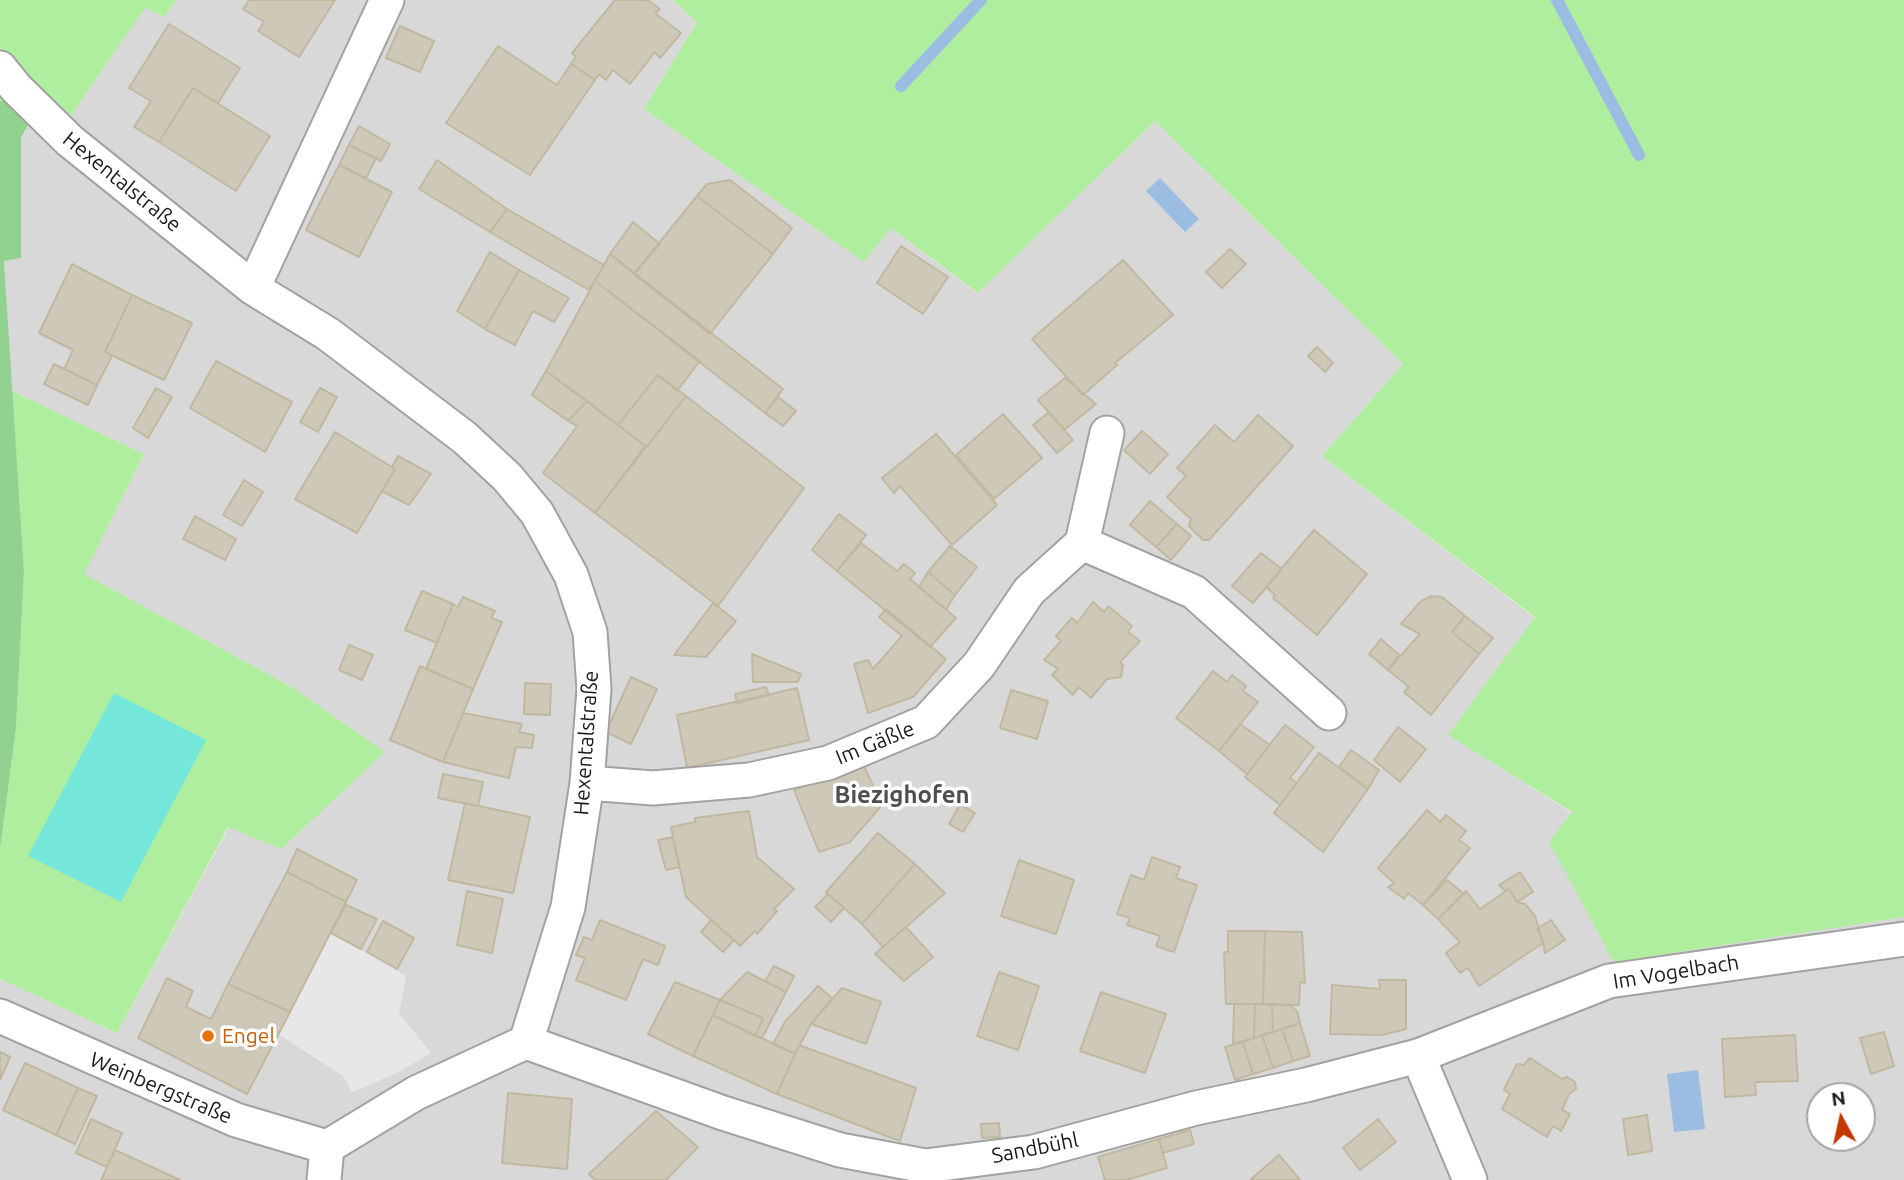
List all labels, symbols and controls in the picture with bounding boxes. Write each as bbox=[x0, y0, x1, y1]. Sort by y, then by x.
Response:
street label: Hexentalstraße bbox=[58, 127, 186, 237]
street label: Hexentalstraße bbox=[568, 670, 604, 816]
street label: Im Gäßle bbox=[832, 716, 918, 770]
district label: Biezighofen bbox=[834, 781, 970, 809]
street label: Im Vogelbach bbox=[1611, 950, 1741, 994]
place label: Engel bbox=[222, 1023, 275, 1049]
marker: Engel bbox=[200, 1028, 216, 1044]
street label: Weinbergstraße bbox=[86, 1047, 236, 1129]
north arrow bbox=[1806, 1082, 1876, 1152]
text: N bbox=[1830, 1086, 1847, 1110]
street label: Sandbühl bbox=[989, 1127, 1081, 1169]

